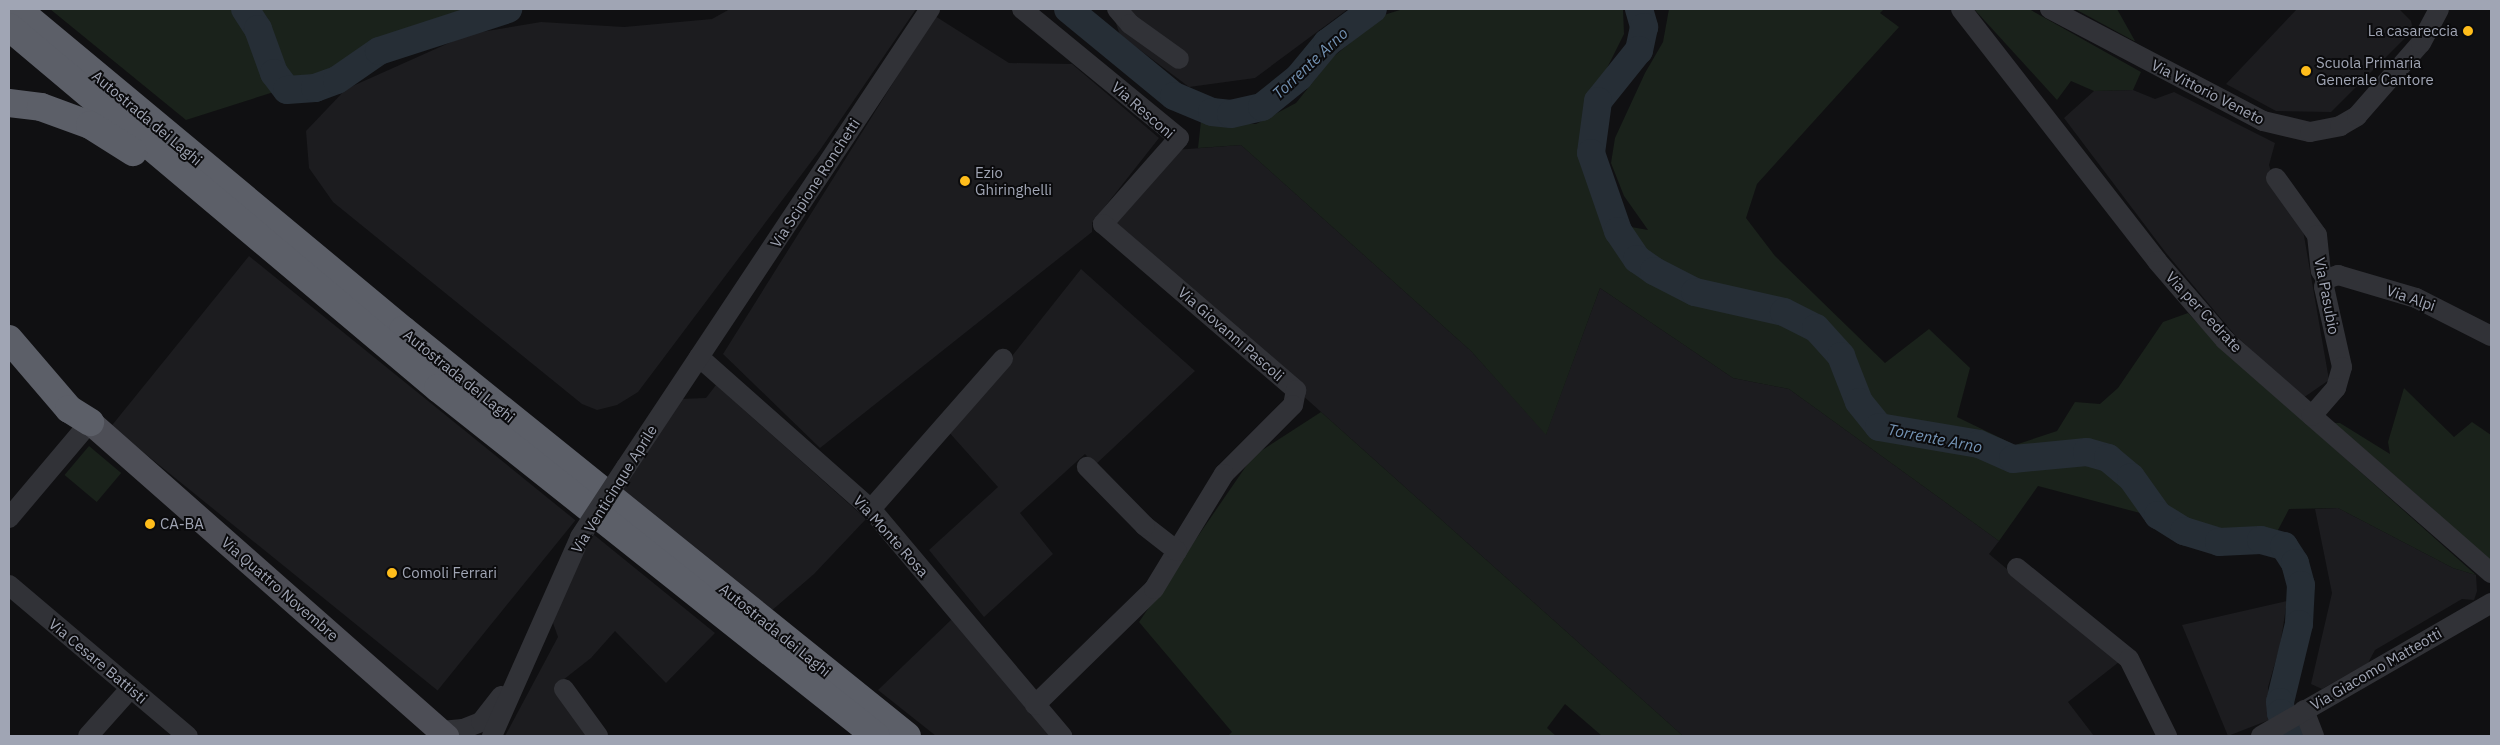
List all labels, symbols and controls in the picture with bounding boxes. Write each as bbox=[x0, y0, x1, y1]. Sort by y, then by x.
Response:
place label: La casareccia bbox=[2368, 22, 2458, 40]
water label: Torrente Arno bbox=[1268, 23, 1352, 103]
marker: La casareccia bbox=[2462, 25, 2474, 37]
place label: Scuola Primaria Generale Cantore bbox=[2316, 53, 2434, 88]
street label: Via Vittorio Veneto bbox=[2148, 56, 2268, 128]
marker: Scuola Primaria Generale Cantore bbox=[2300, 65, 2312, 77]
street label: Autostrada dei Laghi bbox=[88, 67, 206, 169]
street label: Via Resconi bbox=[1108, 78, 1178, 142]
street label: Via Scipione Ronchetti bbox=[767, 115, 863, 251]
place label: Ezio Ghiringhelli bbox=[975, 163, 1052, 198]
marker: Ezio Ghiringhelli bbox=[959, 175, 971, 187]
street label: Via Pasubio bbox=[2311, 256, 2343, 336]
street label: Via per Cedrate bbox=[2162, 268, 2246, 356]
street label: Via Alpi bbox=[2384, 281, 2438, 315]
street label: Via Giovanni Pascoli bbox=[1174, 283, 1288, 385]
street label: Autostrada dei Laghi bbox=[400, 326, 518, 426]
water label: Torrente Arno bbox=[1886, 419, 1984, 457]
street label: Via Venticinque Aprile bbox=[567, 422, 661, 556]
street label: Via Monte Rosa bbox=[850, 491, 932, 581]
place label: CA-BA bbox=[160, 515, 204, 533]
marker: CA-BA bbox=[144, 518, 156, 530]
street label: Via Quattro Novembre bbox=[218, 533, 342, 645]
place label: Comoli Ferrari bbox=[402, 564, 497, 582]
marker: Comoli Ferrari bbox=[386, 567, 398, 579]
street label: Autostrada dei Laghi bbox=[716, 580, 834, 680]
street label: Via Cesare Battisti bbox=[45, 615, 151, 707]
street label: Via Giacomo Matteotti bbox=[2307, 624, 2445, 714]

